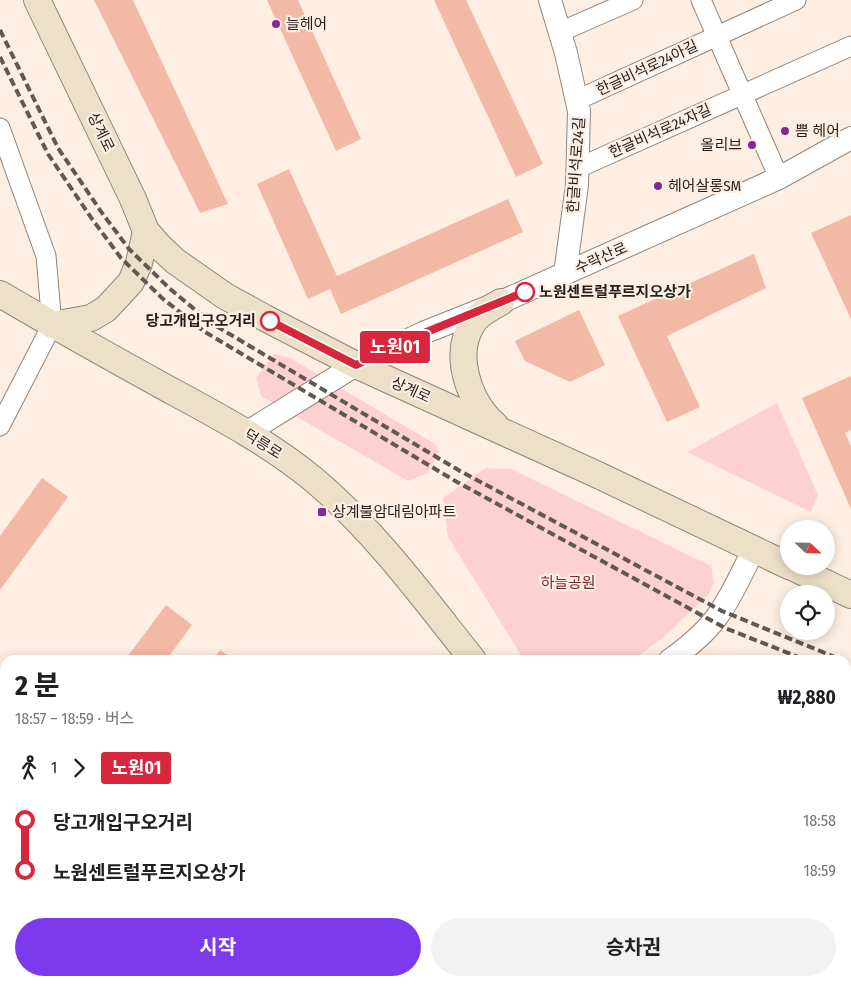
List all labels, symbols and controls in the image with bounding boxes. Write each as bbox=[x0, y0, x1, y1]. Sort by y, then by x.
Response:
place label: 늘헤어 bbox=[286, 15, 327, 33]
marker: 늘헤어 bbox=[270, 18, 282, 30]
street label: 한글비석로24아길 bbox=[593, 37, 701, 99]
street label: 한글비석로24자길 bbox=[606, 100, 714, 162]
street label: 상계로 bbox=[84, 109, 118, 155]
street label: 한글비석로24길 bbox=[564, 116, 588, 214]
place label: 쁨 헤어 bbox=[795, 122, 840, 140]
marker: 쁨 헤어 bbox=[779, 125, 791, 137]
place label: 올리브 bbox=[701, 136, 742, 154]
marker: 올리브 bbox=[746, 139, 758, 151]
place label: 헤어살롱SM bbox=[668, 177, 741, 195]
marker: 헤어살롱SM bbox=[652, 180, 664, 192]
street label: 수락산로 bbox=[572, 239, 630, 277]
marker: 노원센트럴푸르지오상가 bbox=[515, 282, 535, 302]
place label: 노원센트럴푸르지오상가 bbox=[539, 283, 691, 301]
marker: 당고개입구오거리 bbox=[260, 311, 280, 331]
place label: 당고개입구오거리 bbox=[146, 312, 256, 330]
line badge: 노원01 bbox=[360, 331, 430, 363]
text: 노원01 bbox=[370, 336, 420, 358]
street label: 상계로 bbox=[388, 373, 434, 407]
street label: 덕릉로 bbox=[241, 425, 285, 463]
place label: 상계불암대림아파트 bbox=[332, 503, 456, 521]
marker: 상계불암대림아파트 bbox=[316, 506, 328, 518]
north arrow bbox=[780, 520, 835, 575]
map controls bbox=[780, 520, 835, 640]
park label: 하늘공원 bbox=[540, 574, 596, 592]
button: locate bbox=[780, 585, 835, 640]
text: 2 분 bbox=[15, 669, 60, 702]
text: ₩2,880 bbox=[778, 686, 836, 709]
text: 18:57 – 18:59 · 버스 bbox=[15, 709, 134, 728]
icon: walk bbox=[15, 754, 43, 782]
icon: forward bbox=[65, 754, 93, 782]
text: 노원01 bbox=[111, 757, 161, 779]
text: 1 bbox=[51, 758, 57, 777]
text: 당고개입구오거리 bbox=[53, 811, 193, 834]
text: 18:58 bbox=[803, 811, 836, 830]
text: 노원센트럴푸르지오상가 bbox=[53, 861, 245, 884]
text: 18:59 bbox=[803, 861, 836, 880]
button: 시작 bbox=[15, 918, 421, 976]
button: 승차권 bbox=[431, 918, 836, 976]

